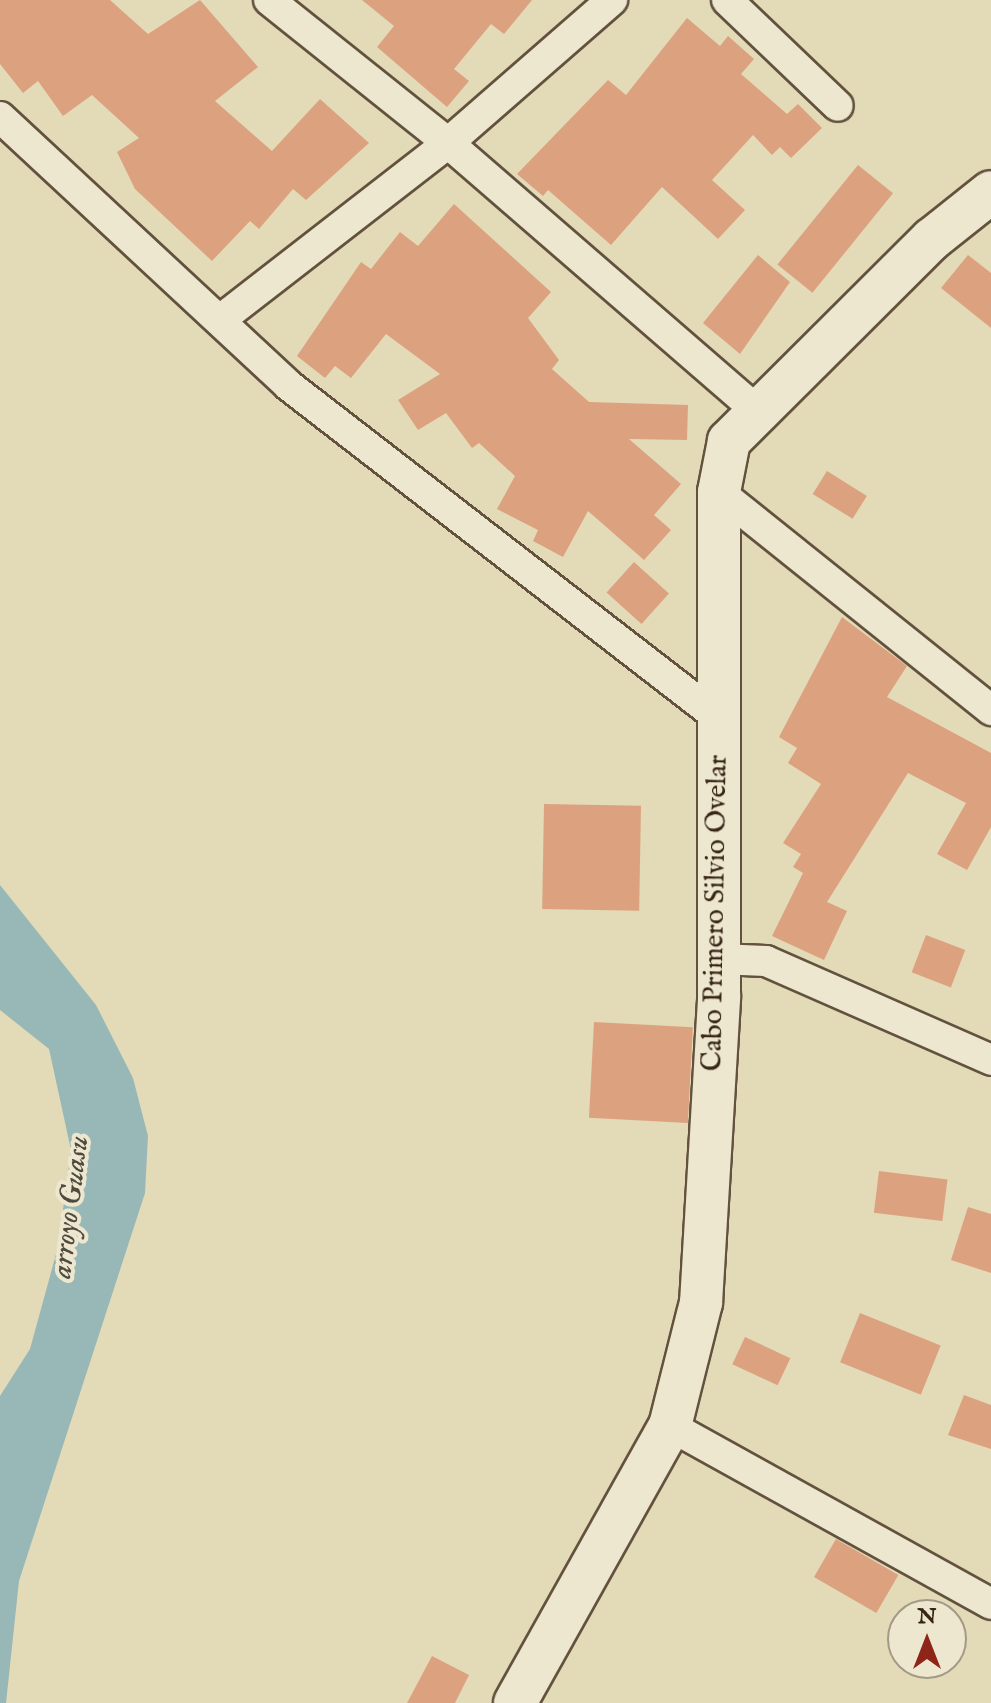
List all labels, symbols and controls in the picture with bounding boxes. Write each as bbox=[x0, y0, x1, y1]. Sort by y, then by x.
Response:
street label: Cabo Primero Silvio Ovelar bbox=[696, 754, 736, 1072]
water label: arroyo Guasu bbox=[44, 1134, 98, 1280]
north arrow bbox=[887, 1599, 967, 1679]
text: N bbox=[917, 1603, 937, 1631]

